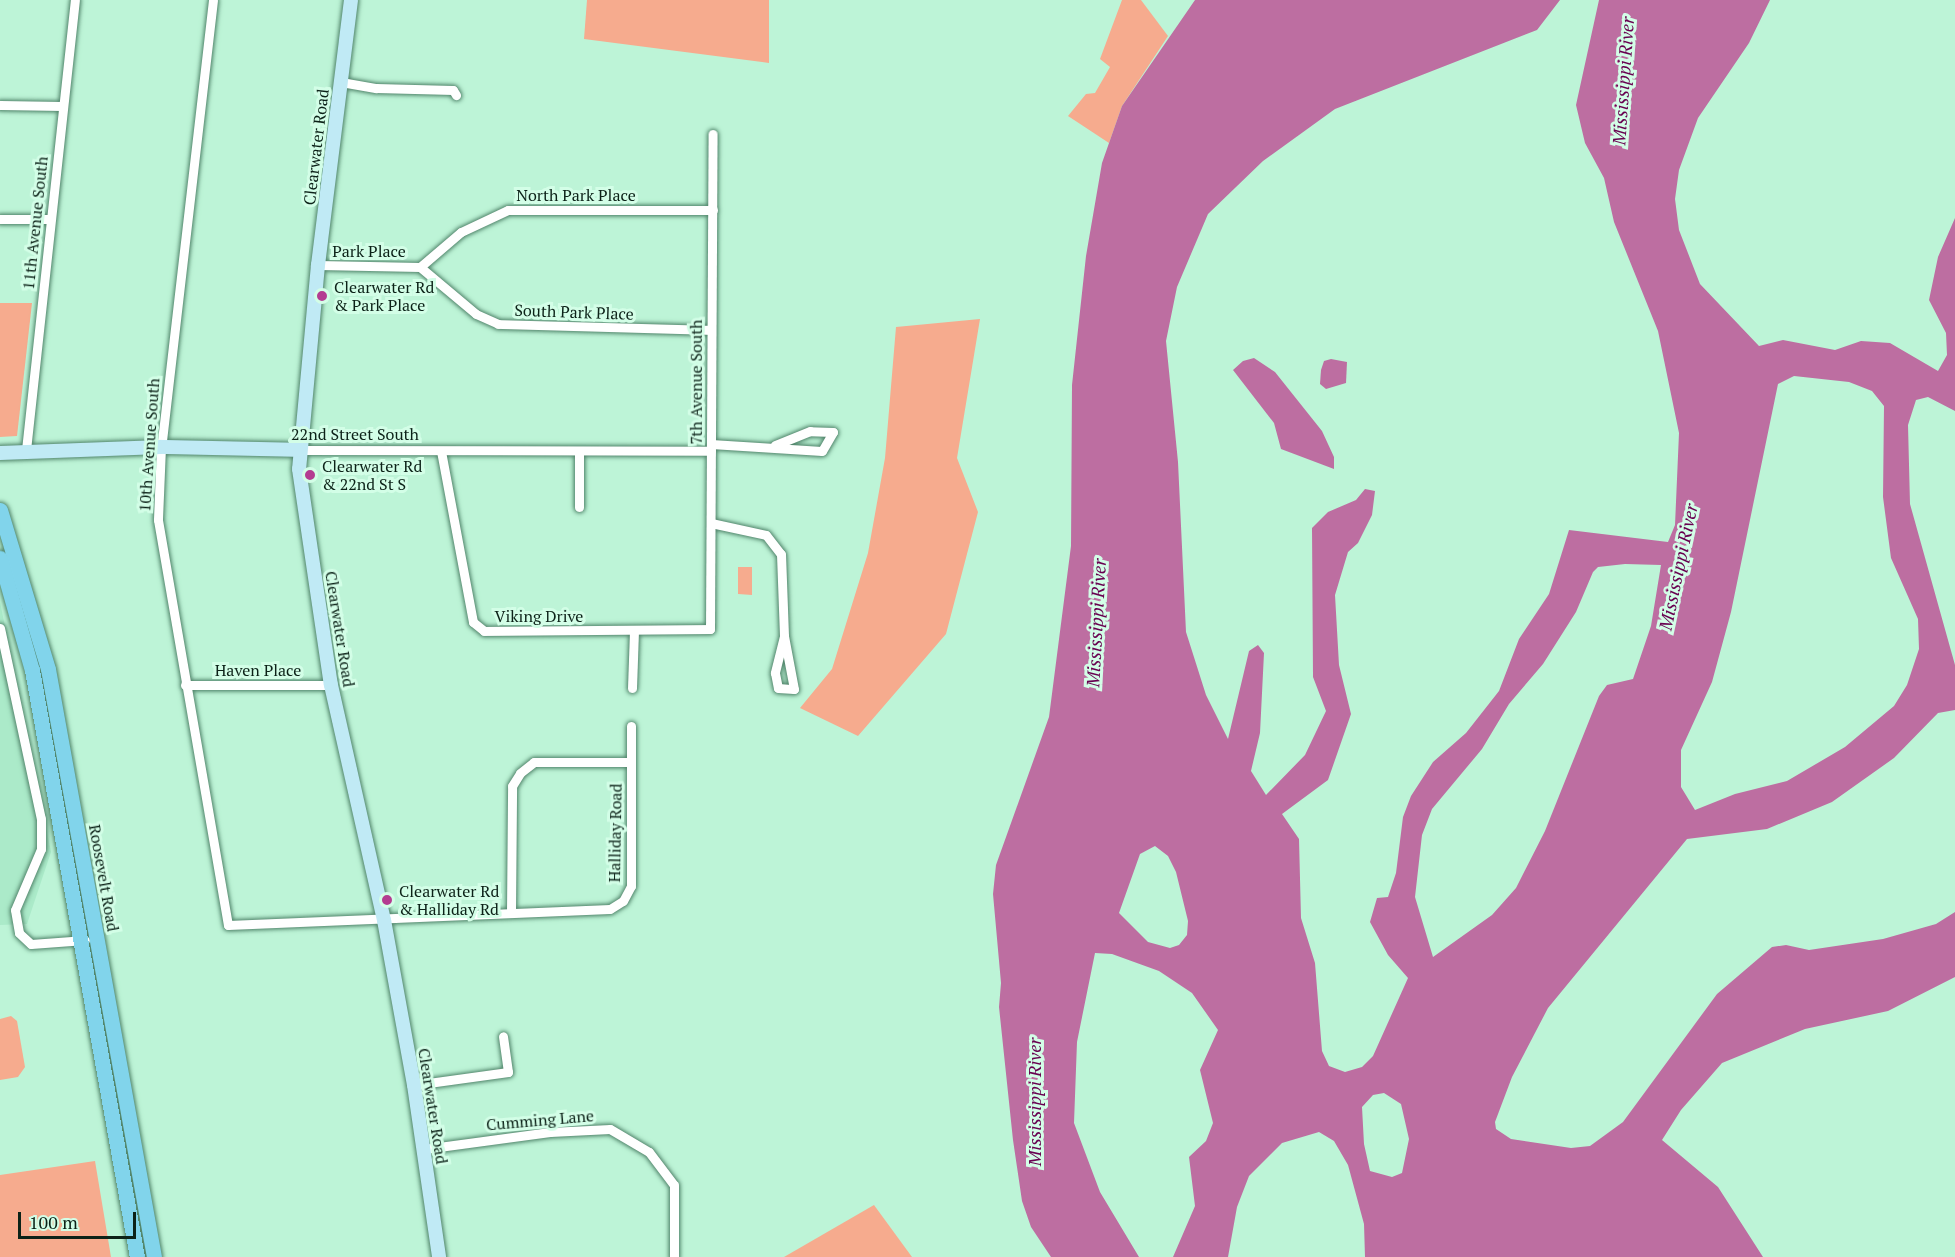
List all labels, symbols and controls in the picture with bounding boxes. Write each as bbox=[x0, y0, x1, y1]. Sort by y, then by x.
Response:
water label: Mississippi River bbox=[1608, 16, 1638, 146]
street label: Clearwater Road bbox=[299, 88, 333, 206]
street label: 11th Avenue South bbox=[18, 155, 52, 291]
street label: North Park Place bbox=[516, 185, 636, 205]
street label: Park Place bbox=[332, 241, 406, 261]
place label: Clearwater Rd & Park Place bbox=[334, 277, 434, 315]
marker: Clearwater Rd & Park Place bbox=[315, 289, 329, 303]
street label: South Park Place bbox=[514, 300, 634, 324]
street label: 7th Avenue South bbox=[686, 319, 706, 445]
street label: 10th Avenue South bbox=[135, 377, 163, 513]
street label: 22nd Street South bbox=[291, 424, 419, 444]
place label: Clearwater Rd & 22nd St S bbox=[322, 456, 422, 494]
marker: Clearwater Rd & 22nd St S bbox=[303, 468, 317, 482]
water label: Mississippi River bbox=[1654, 502, 1702, 632]
water label: Mississippi River bbox=[1082, 558, 1110, 688]
street label: Clearwater Road bbox=[321, 570, 359, 688]
street label: Viking Drive bbox=[495, 606, 583, 626]
street label: Haven Place bbox=[215, 660, 301, 680]
street label: Halliday Road bbox=[605, 783, 625, 883]
street label: Roosevelt Road bbox=[85, 823, 123, 933]
place label: Clearwater Rd & Halliday Rd bbox=[399, 881, 499, 919]
marker: Clearwater Rd & Halliday Rd bbox=[380, 893, 394, 907]
water label: Mississippi River bbox=[1023, 1038, 1045, 1166]
street label: Clearwater Road bbox=[414, 1047, 452, 1165]
street label: Cumming Lane bbox=[485, 1106, 595, 1134]
scale bar bbox=[21, 1200, 140, 1238]
text: 100 m bbox=[29, 1210, 78, 1234]

